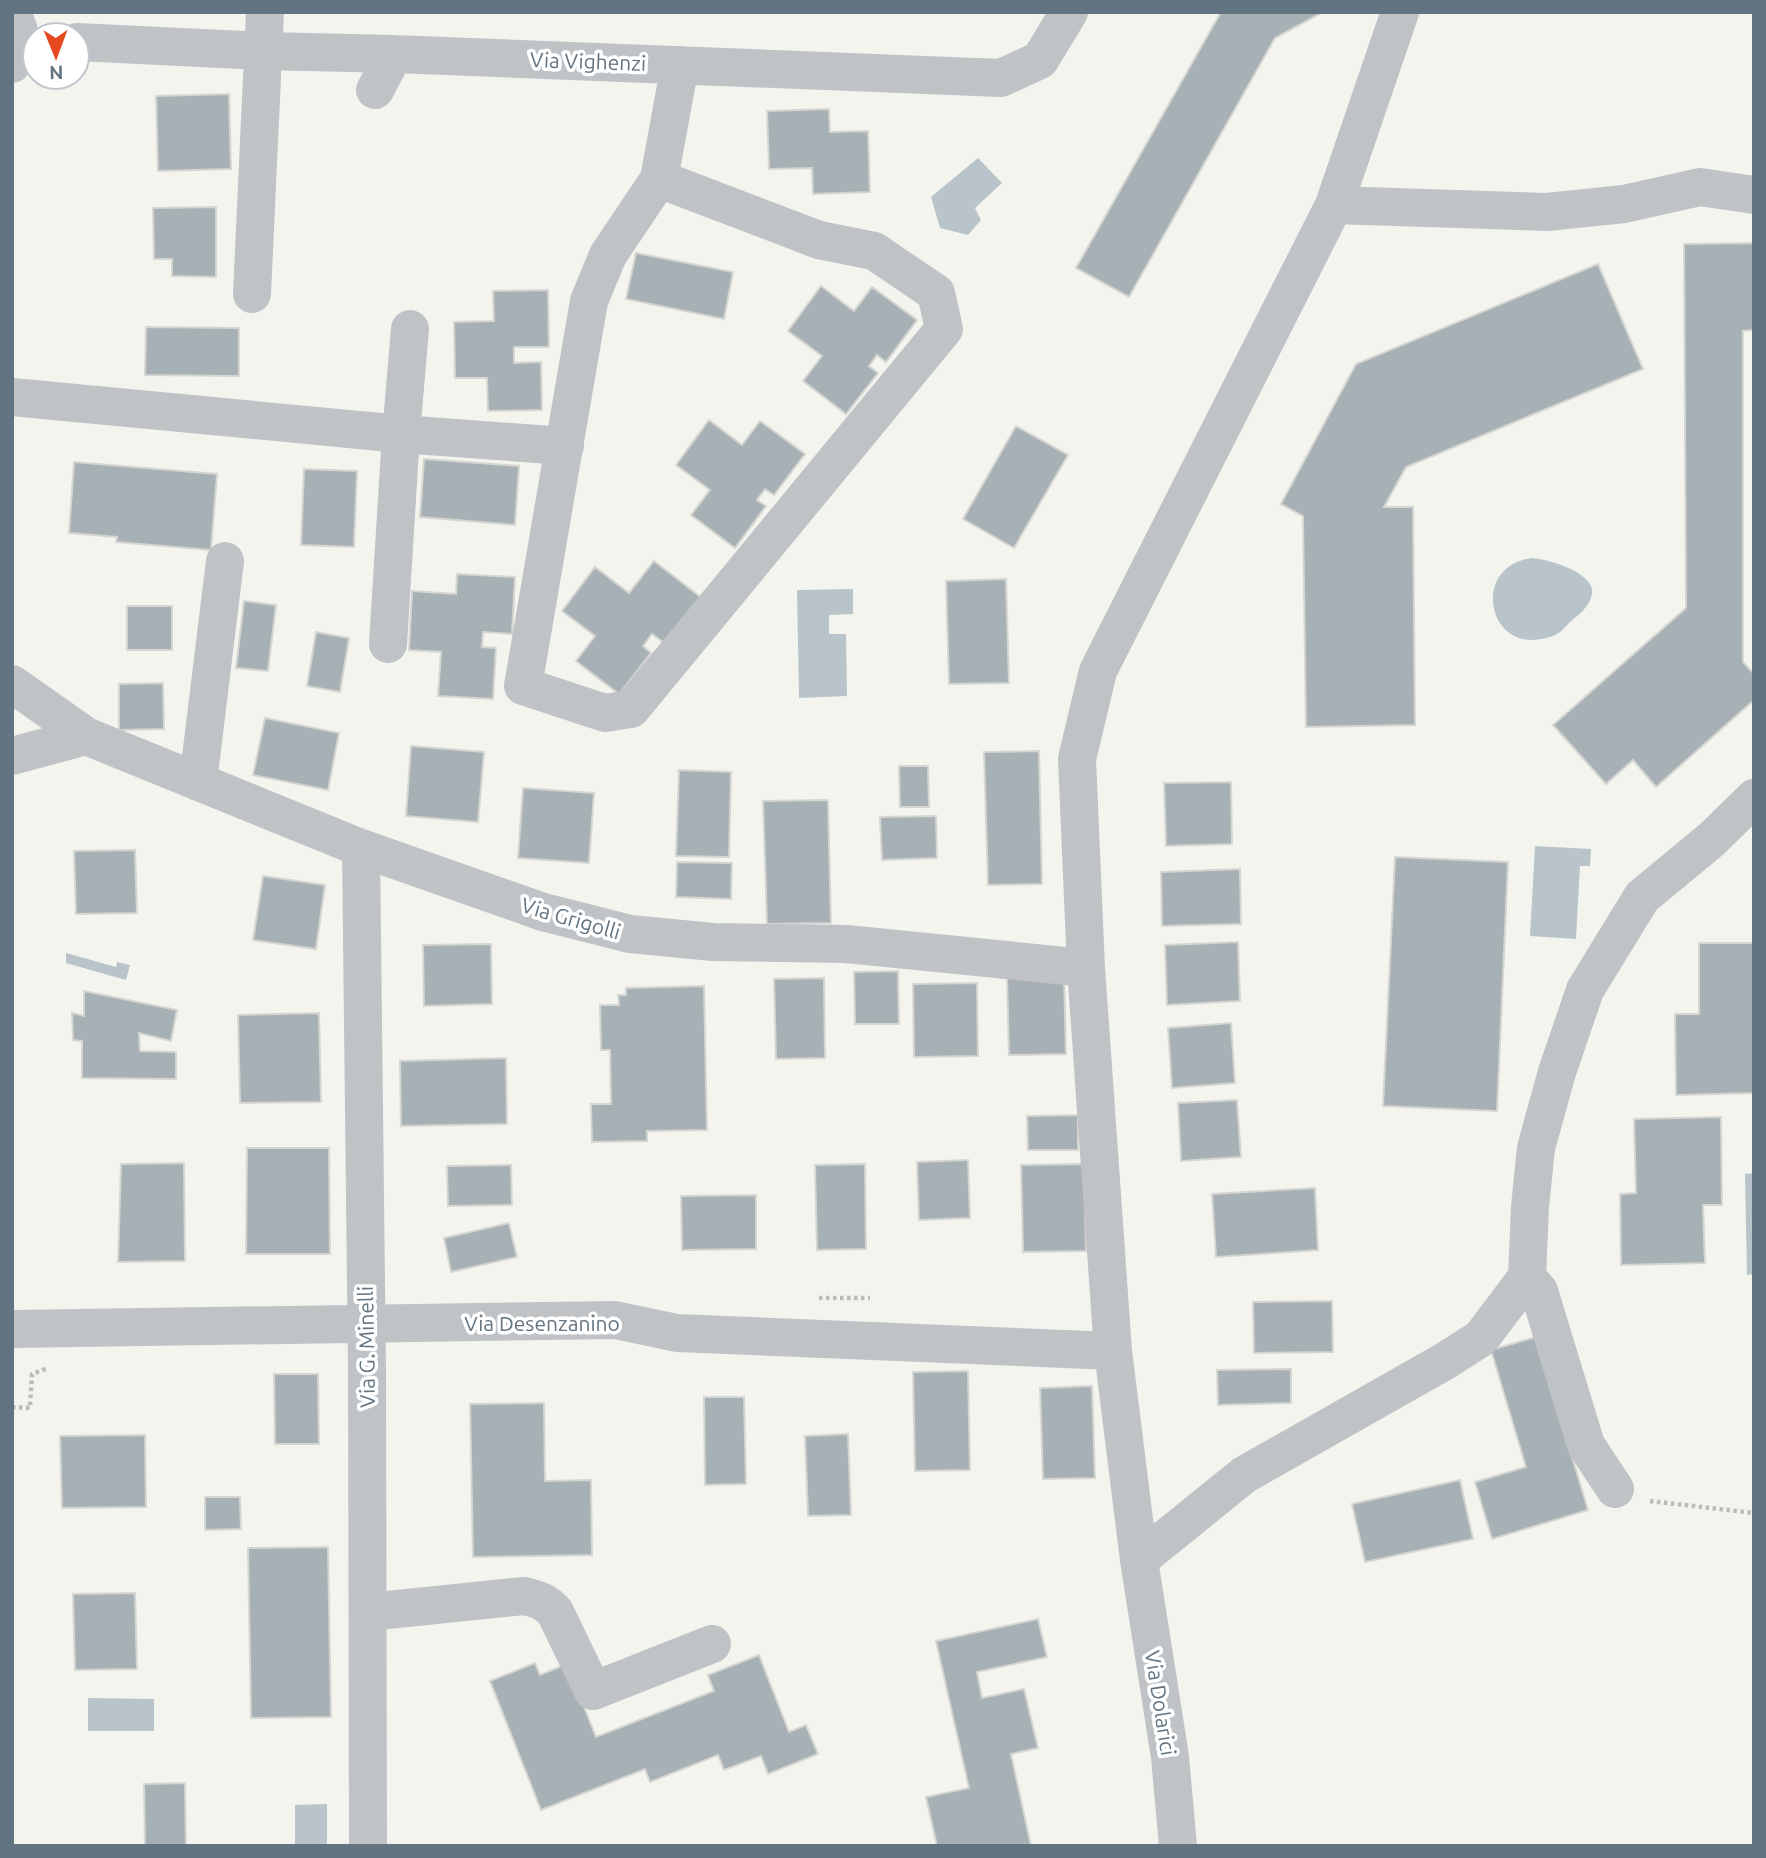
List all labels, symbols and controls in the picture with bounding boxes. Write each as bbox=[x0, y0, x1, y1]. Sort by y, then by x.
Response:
north arrow bbox=[21, 21, 91, 91]
street label: Via Vighenzi bbox=[529, 47, 647, 75]
text: N bbox=[49, 62, 64, 84]
street label: Via Grigolli bbox=[519, 892, 623, 944]
street label: Via G. Minelli bbox=[353, 1286, 379, 1408]
street label: Via Desenzanino bbox=[464, 1311, 620, 1335]
street label: Via Dolarici bbox=[1141, 1649, 1181, 1757]

